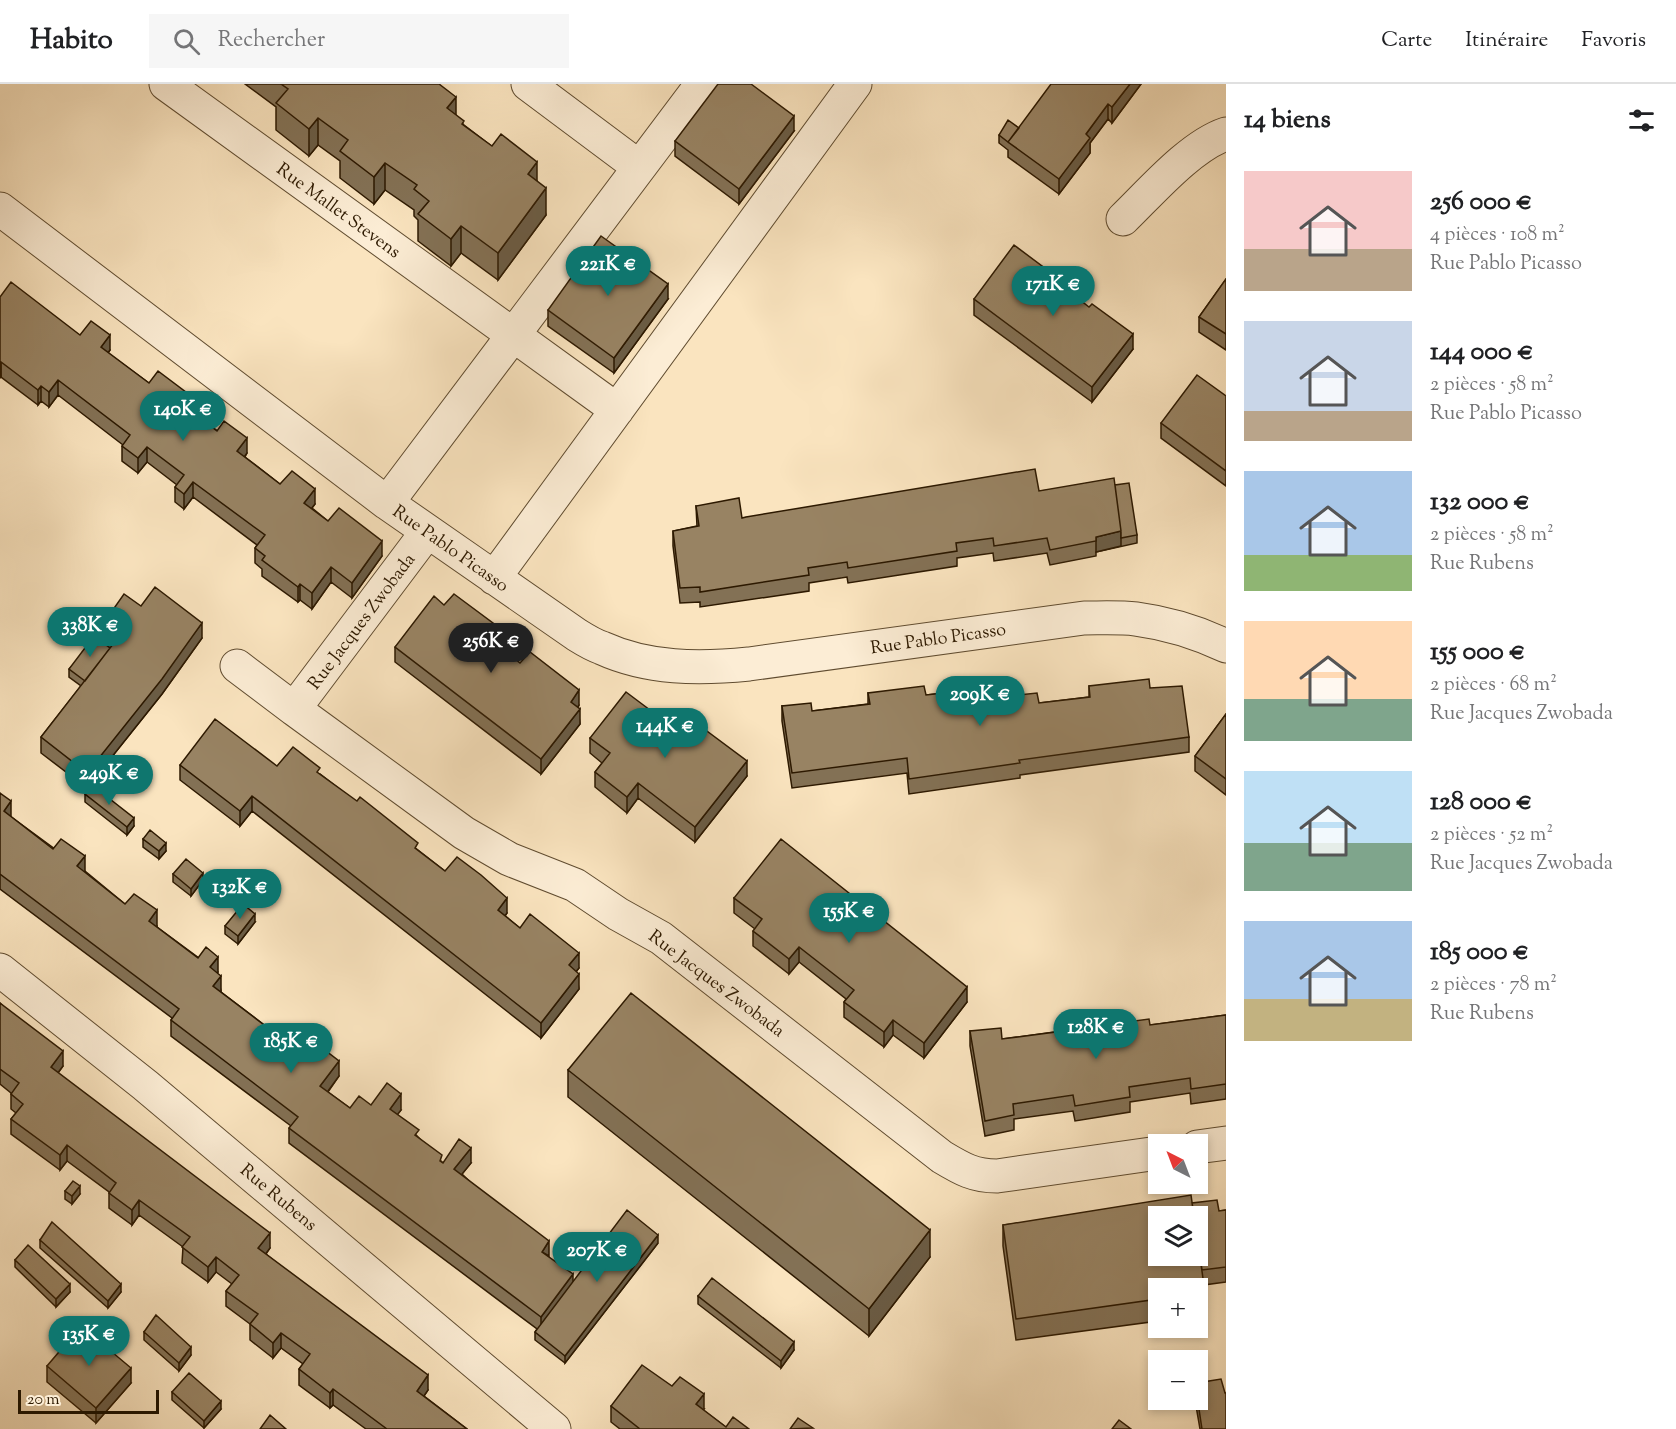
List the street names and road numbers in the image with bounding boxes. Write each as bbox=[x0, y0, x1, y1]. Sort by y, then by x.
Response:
street label: Rue Mallet Stevens bbox=[270, 158, 405, 266]
street label: Rue Pablo Picasso bbox=[386, 500, 513, 600]
street label: Rue Jacques Zwobada bbox=[303, 549, 423, 696]
street label: Rue Pablo Picasso bbox=[869, 618, 1008, 662]
street label: Rue Jacques Zwobada bbox=[642, 925, 789, 1045]
street label: Rue Rubens bbox=[234, 1159, 322, 1239]

